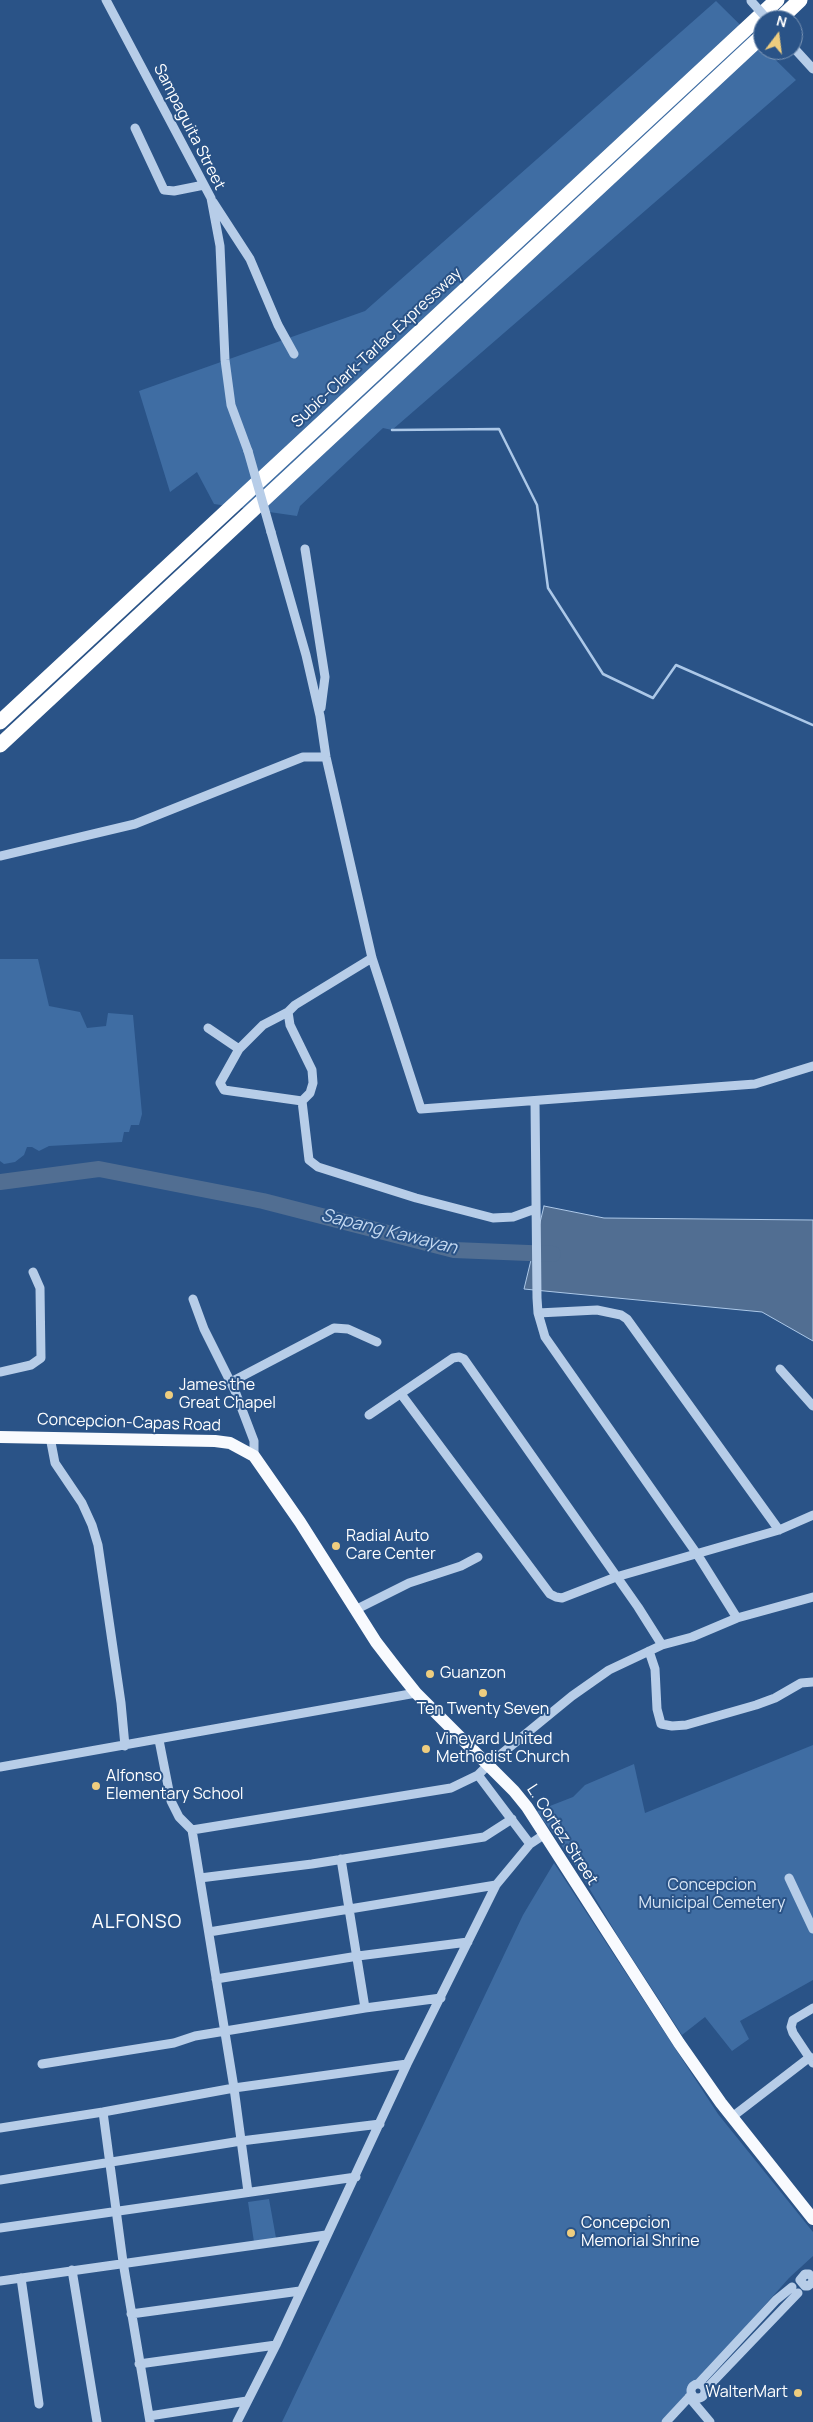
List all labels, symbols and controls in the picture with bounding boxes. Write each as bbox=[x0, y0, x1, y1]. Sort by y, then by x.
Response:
north arrow bbox=[753, 10, 803, 60]
text: N bbox=[774, 11, 789, 31]
street label: Sampaguita Street bbox=[149, 61, 229, 193]
street label: Subic-Clark-Tarlac Expressway bbox=[288, 264, 466, 432]
water label: Sapang Kawayan bbox=[319, 1205, 459, 1259]
place label: James the Great Chapel bbox=[179, 1376, 276, 1414]
marker: James the Great Chapel bbox=[163, 1389, 175, 1401]
street label: Concepcion-Capas Road bbox=[37, 1410, 221, 1436]
place label: Radial Auto Care Center bbox=[346, 1527, 436, 1565]
marker: Radial Auto Care Center bbox=[330, 1540, 342, 1552]
place label: Guanzon bbox=[440, 1664, 506, 1684]
marker: Guanzon bbox=[424, 1668, 436, 1680]
marker: Ten Twenty Seven bbox=[477, 1687, 489, 1699]
place label: Ten Twenty Seven bbox=[417, 1700, 549, 1720]
place label: Vineyard United Methodist Church bbox=[436, 1730, 570, 1768]
marker: Vineyard United Methodist Church bbox=[420, 1743, 432, 1755]
place label: Alfonso Elementary School bbox=[106, 1767, 244, 1805]
marker: Alfonso Elementary School bbox=[90, 1780, 102, 1792]
street label: L. Cortez Street bbox=[522, 1781, 602, 1889]
park label: Concepcion Municipal Cemetery bbox=[639, 1876, 785, 1914]
district label: ALFONSO bbox=[91, 1912, 183, 1934]
place label: Concepcion Memorial Shrine bbox=[581, 2214, 700, 2252]
marker: Concepcion Memorial Shrine bbox=[565, 2227, 577, 2239]
place label: WalterMart bbox=[705, 2383, 788, 2403]
marker: WalterMart bbox=[792, 2387, 804, 2399]

